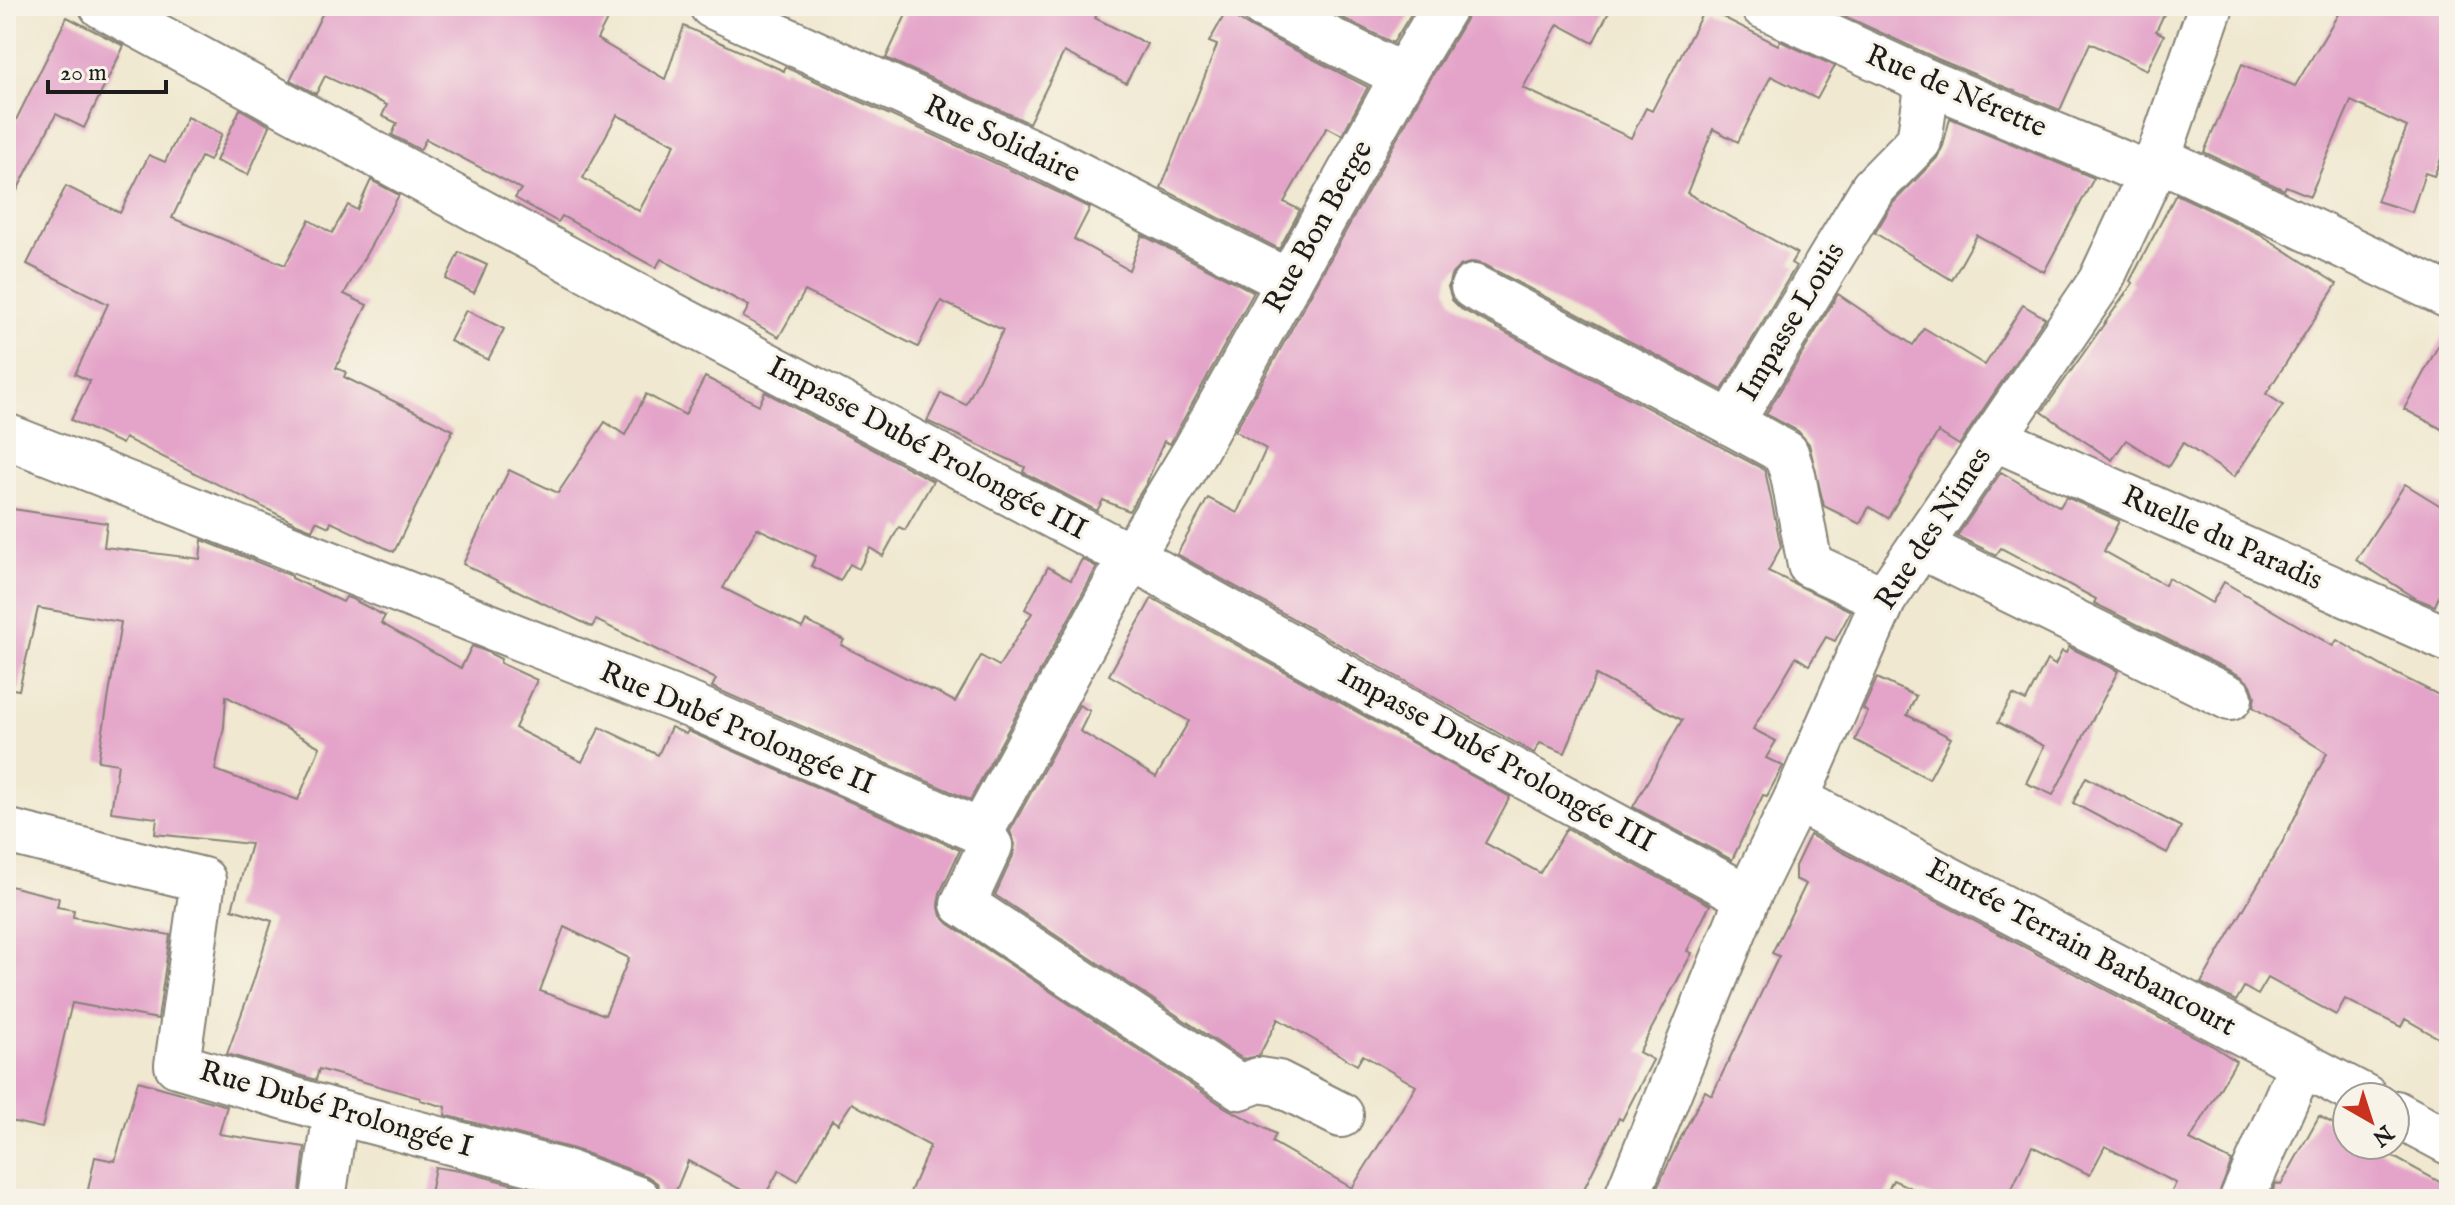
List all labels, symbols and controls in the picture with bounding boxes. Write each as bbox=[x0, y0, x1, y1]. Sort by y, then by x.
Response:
street label: Rue de Nérette bbox=[1860, 37, 2052, 147]
scale bar bbox=[48, 44, 166, 94]
text: 20 m bbox=[60, 58, 107, 89]
street label: Rue Solidaire bbox=[918, 87, 1086, 193]
street label: Rue Bon Berge bbox=[1256, 134, 1382, 320]
street label: Impasse Louis bbox=[1730, 236, 1854, 408]
street label: Impasse Dubé Prolongée III bbox=[761, 349, 1093, 549]
street label: Rue des Nimes bbox=[1867, 440, 2001, 618]
street label: Ruelle du Paradis bbox=[2116, 478, 2328, 600]
street label: Rue Dubé Prolongée II bbox=[594, 654, 880, 804]
street label: Impasse Dubé Prolongée III bbox=[1331, 656, 1661, 862]
street label: Entrée Terrain Barbancourt bbox=[1920, 850, 2242, 1046]
street label: Rue Dubé Prolongée I bbox=[195, 1053, 477, 1167]
north arrow bbox=[2331, 1081, 2411, 1161]
text: N bbox=[2366, 1117, 2399, 1152]

